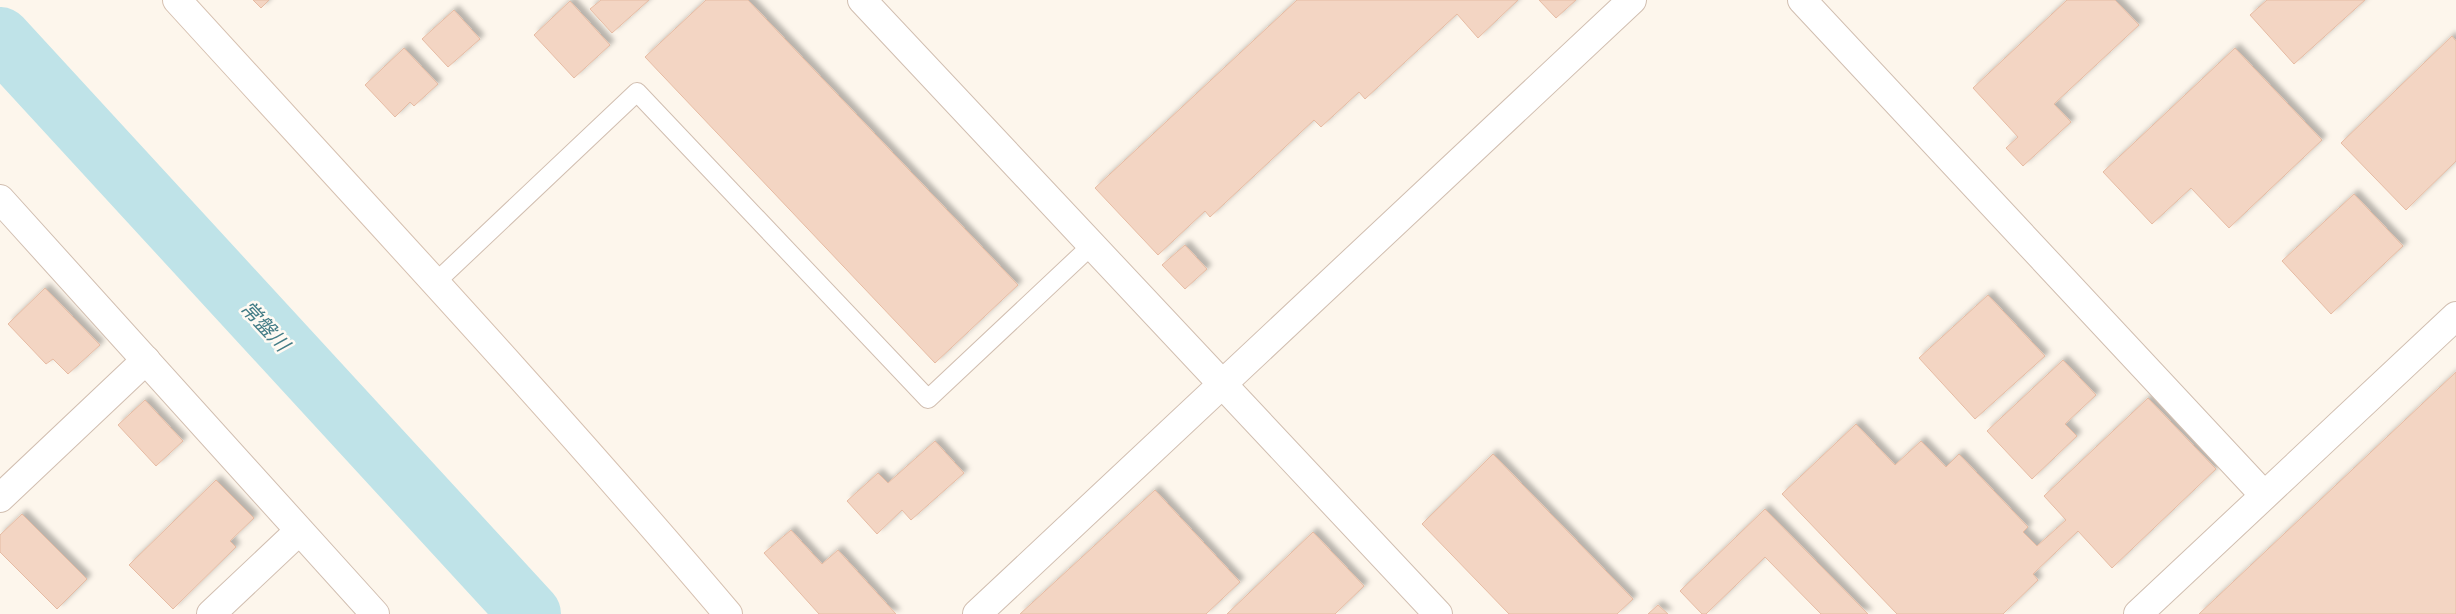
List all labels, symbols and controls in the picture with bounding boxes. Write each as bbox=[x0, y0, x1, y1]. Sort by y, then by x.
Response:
water label: 常盤川 bbox=[234, 293, 299, 360]

